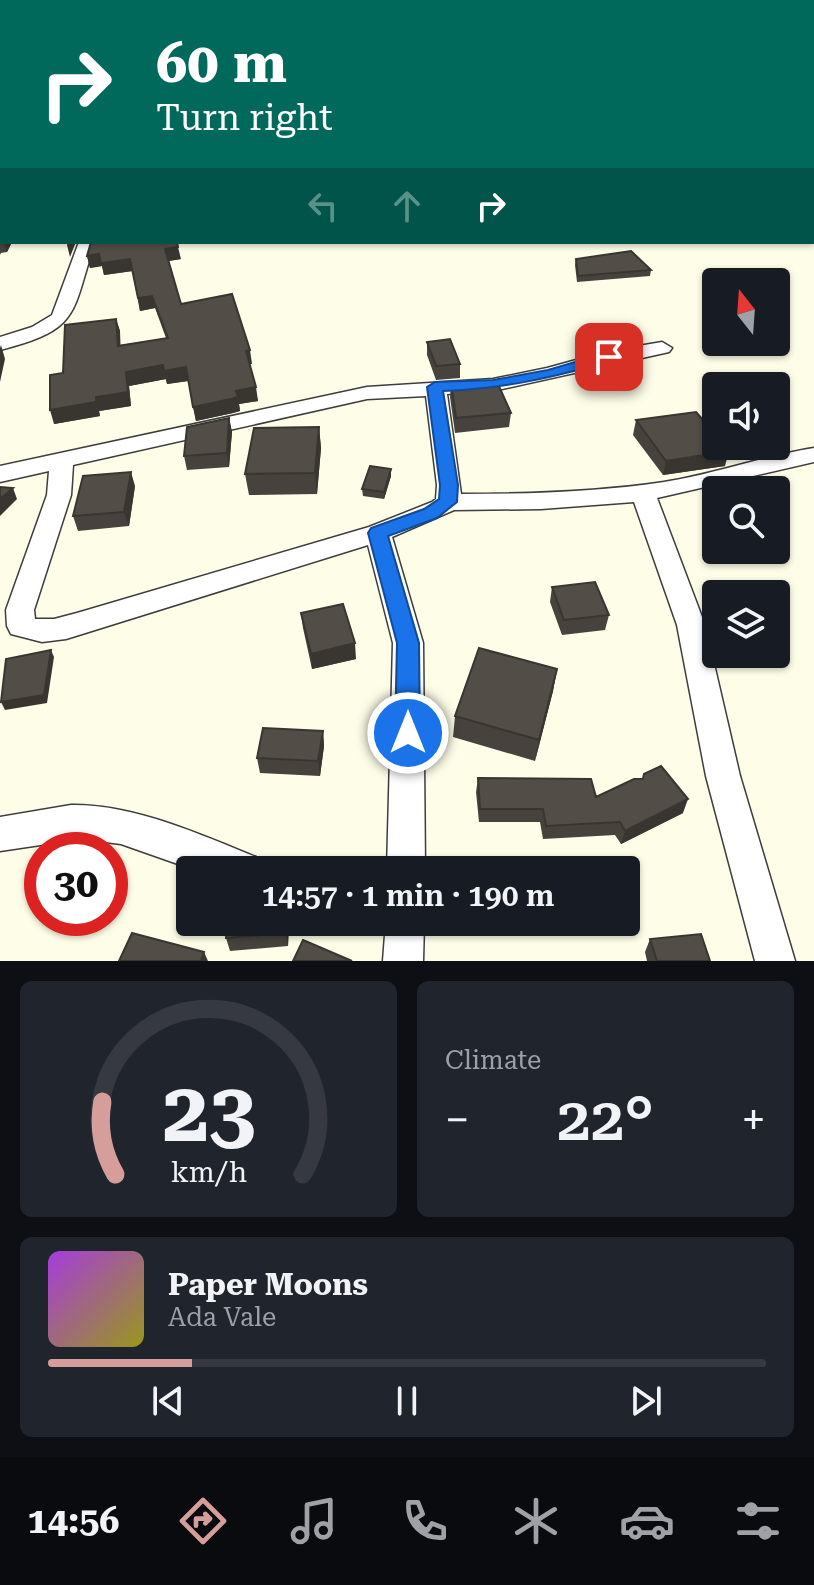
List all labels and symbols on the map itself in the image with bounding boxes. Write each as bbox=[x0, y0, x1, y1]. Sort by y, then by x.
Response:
north arrow bbox=[702, 268, 790, 356]
pin bbox=[575, 323, 643, 391]
position arrow bbox=[366, 691, 450, 775]
speed limit sign: 30 bbox=[24, 832, 128, 936]

